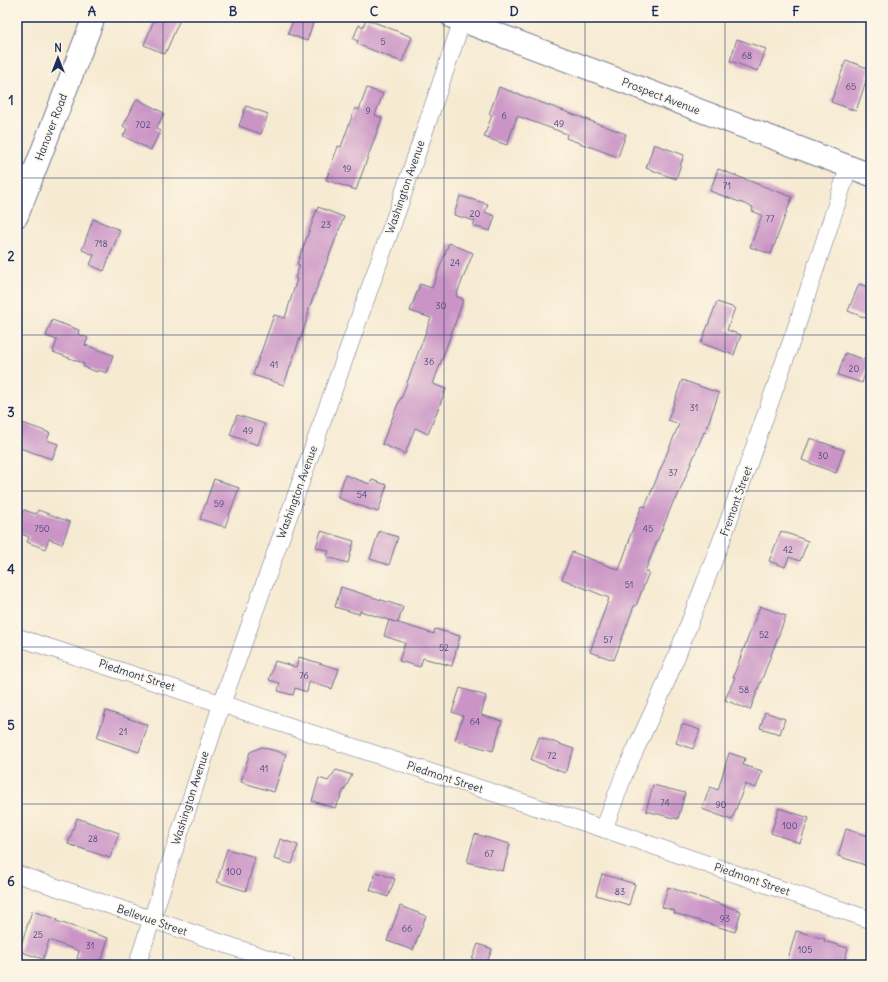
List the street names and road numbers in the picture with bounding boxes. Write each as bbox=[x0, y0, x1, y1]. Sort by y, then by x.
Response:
street label: Prospect Avenue bbox=[620, 75, 702, 117]
street label: Hanover Road bbox=[32, 91, 70, 163]
street label: Washington Avenue bbox=[382, 138, 428, 236]
street label: Washington Avenue bbox=[274, 444, 320, 540]
street label: Fremont Street bbox=[717, 464, 755, 538]
street label: Piedmont Street bbox=[97, 656, 177, 694]
street label: Washington Avenue bbox=[168, 749, 212, 847]
street label: Piedmont Street bbox=[405, 758, 485, 796]
street label: Piedmont Street bbox=[712, 859, 792, 899]
street label: Bellevue Street bbox=[115, 901, 189, 939]

